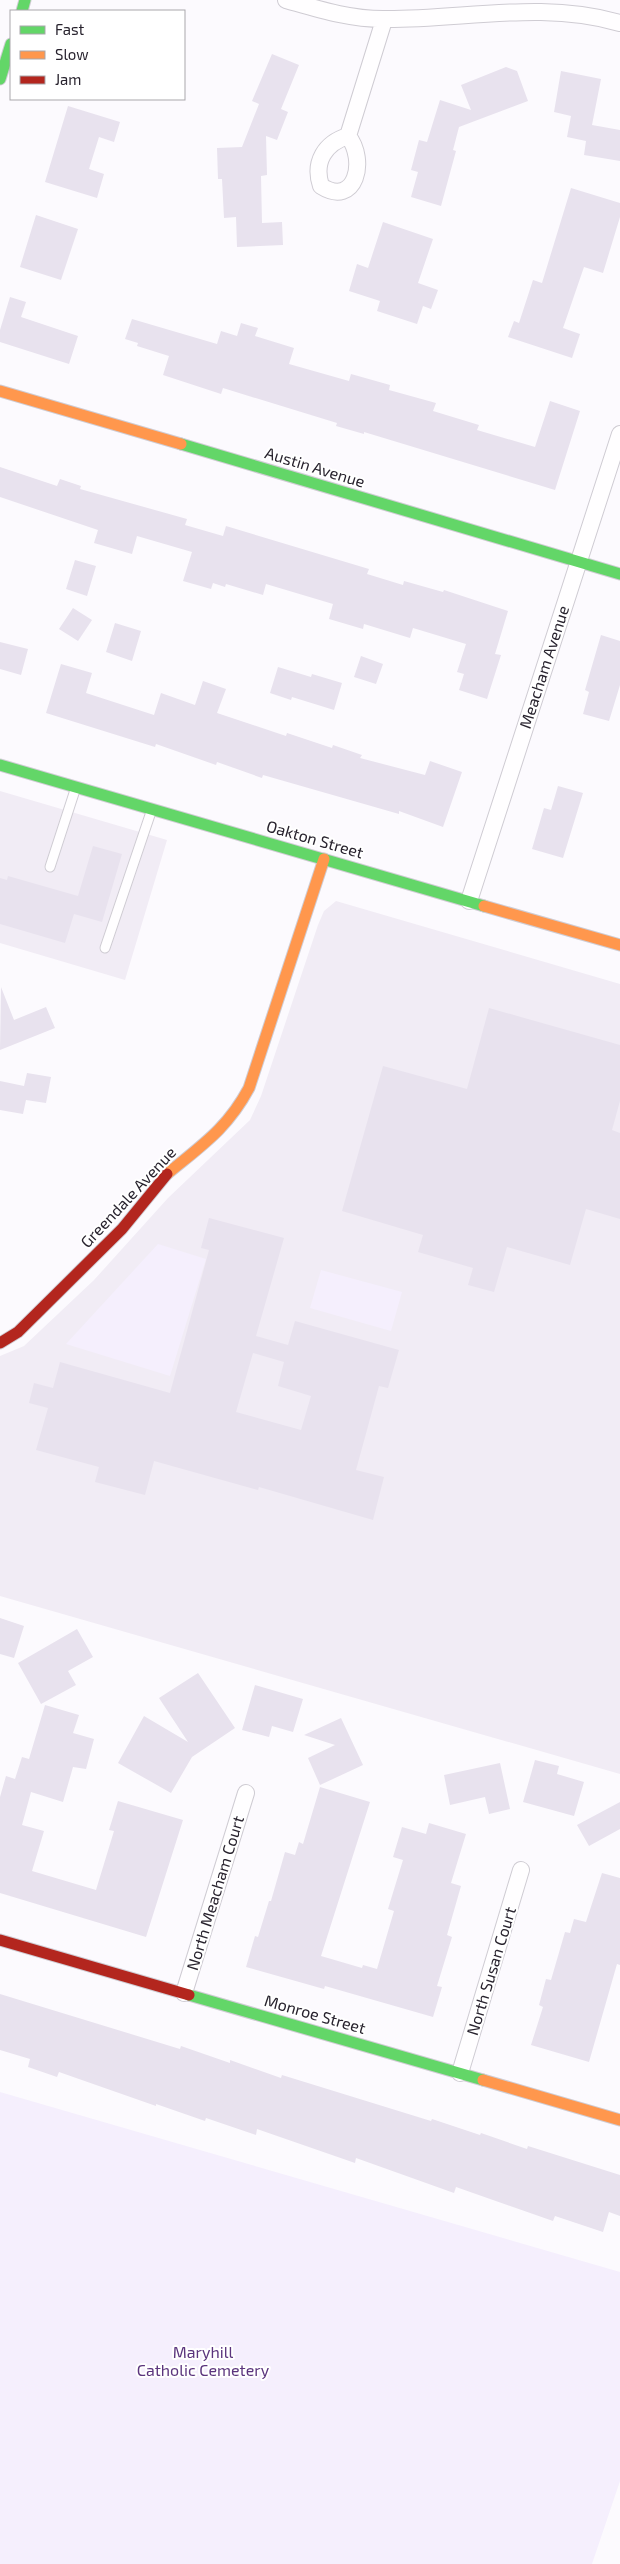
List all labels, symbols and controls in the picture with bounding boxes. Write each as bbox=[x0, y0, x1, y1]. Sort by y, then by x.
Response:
legend bbox=[10, 10, 185, 100]
text: Fast bbox=[55, 20, 85, 38]
text: Slow bbox=[55, 45, 89, 63]
text: Jam bbox=[55, 70, 81, 88]
street label: Austin Avenue bbox=[263, 442, 367, 491]
street label: Meacham Avenue bbox=[515, 603, 572, 731]
street label: Oakton Street bbox=[264, 816, 366, 861]
street label: Greendale Avenue bbox=[76, 1142, 179, 1251]
street label: North Meacham Court bbox=[182, 1813, 247, 1972]
street label: North Susan Court bbox=[462, 1904, 519, 2037]
street label: Monroe Street bbox=[262, 1990, 368, 2037]
park label: Maryhill Catholic Cemetery bbox=[137, 2342, 270, 2379]

